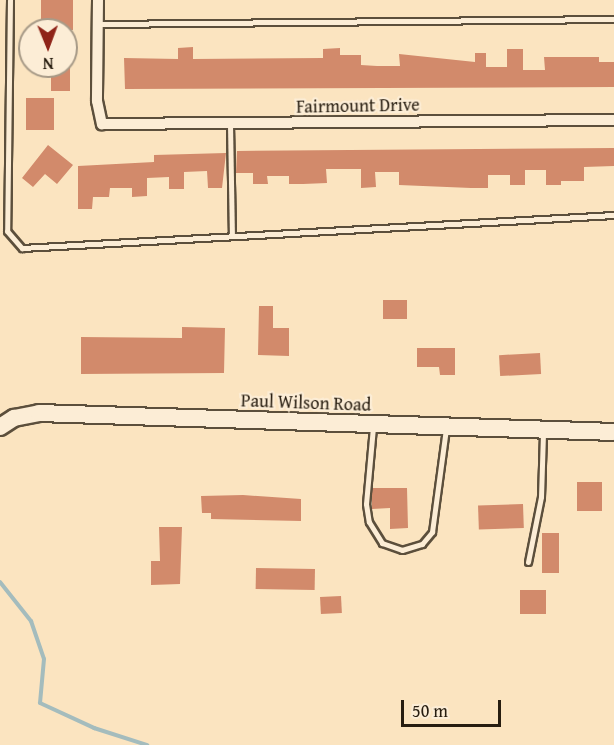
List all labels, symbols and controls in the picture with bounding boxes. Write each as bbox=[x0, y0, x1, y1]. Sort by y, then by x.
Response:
north arrow bbox=[18, 18, 78, 78]
text: N bbox=[43, 52, 54, 76]
street label: Fairmount Drive bbox=[296, 94, 420, 118]
street label: Paul Wilson Road bbox=[240, 390, 372, 416]
scale bar bbox=[404, 688, 504, 726]
text: 50 m bbox=[412, 697, 448, 724]

